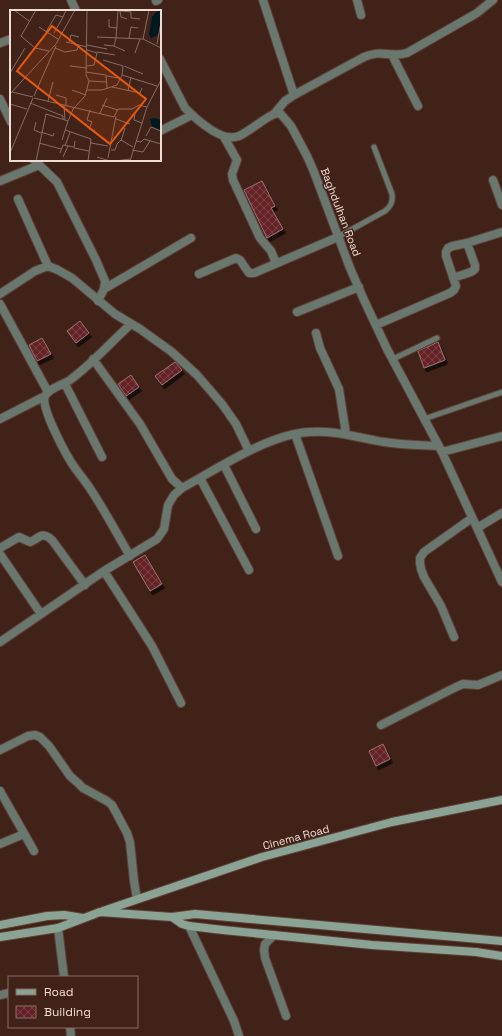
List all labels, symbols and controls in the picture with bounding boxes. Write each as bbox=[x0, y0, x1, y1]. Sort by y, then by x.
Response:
inset map bbox=[10, 10, 161, 161]
street label: Baghdulhan Road bbox=[318, 166, 364, 258]
street label: Cinema Road bbox=[261, 821, 331, 853]
legend bbox=[8, 976, 138, 1028]
text: Road bbox=[44, 984, 73, 1000]
text: Building bbox=[44, 1004, 91, 1020]

